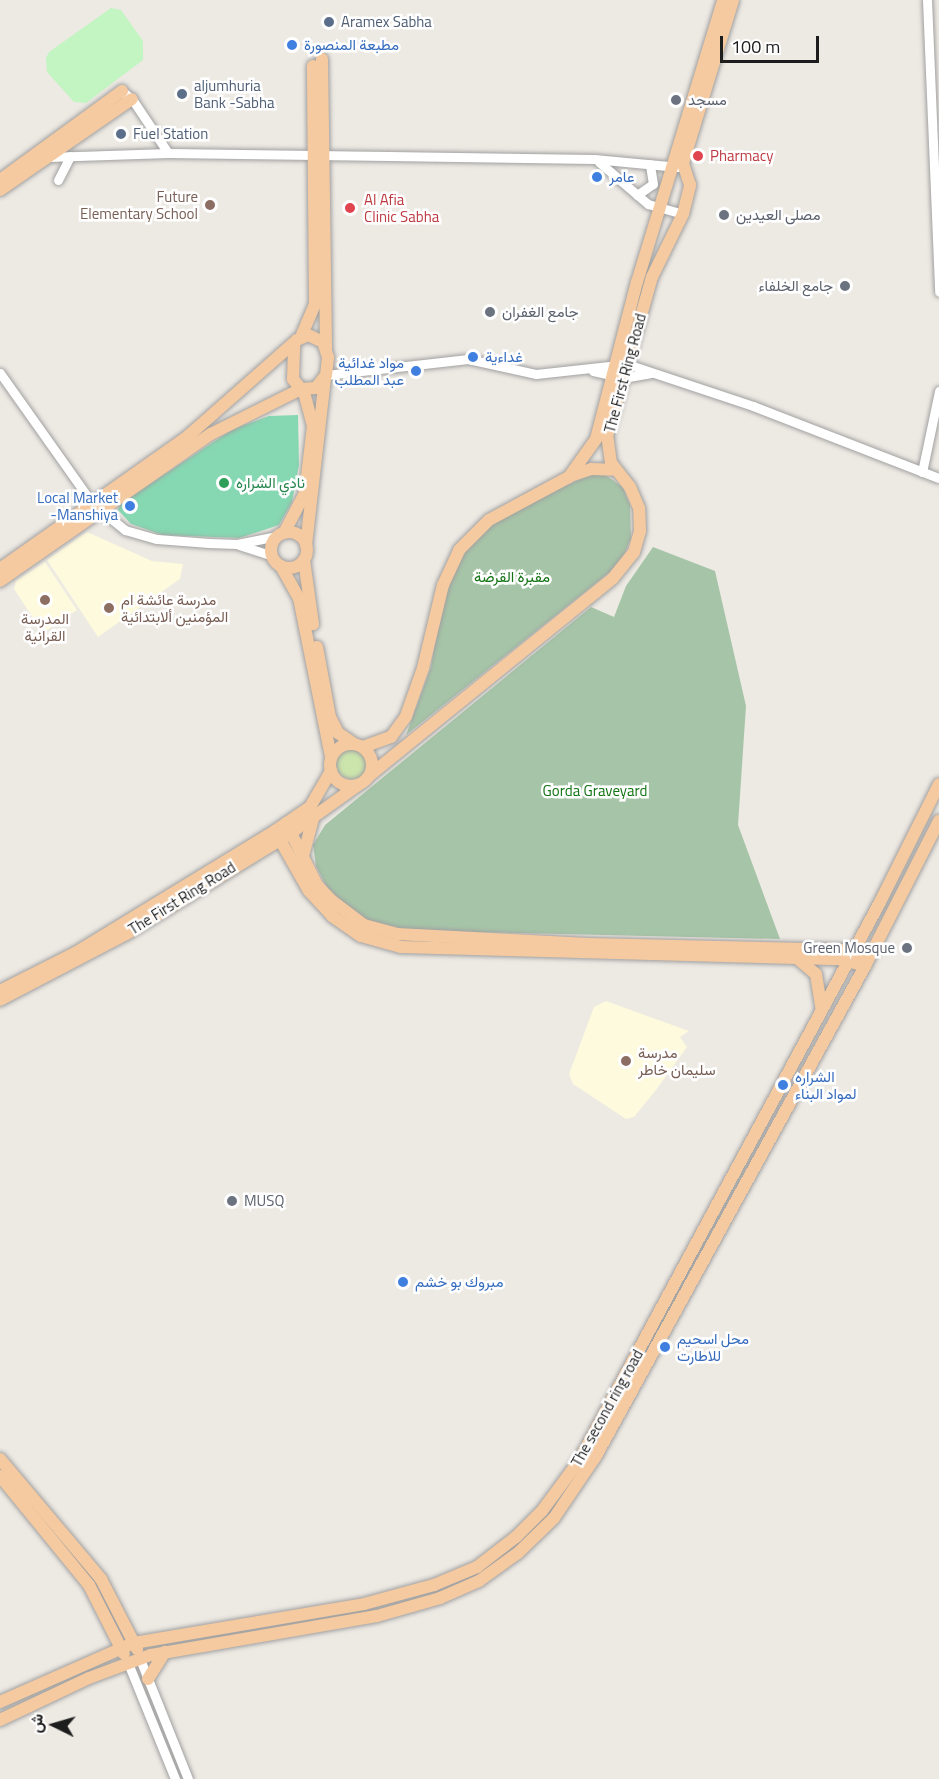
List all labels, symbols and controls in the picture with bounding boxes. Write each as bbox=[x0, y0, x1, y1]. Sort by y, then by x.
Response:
place label: Aramex Sabha bbox=[341, 13, 432, 31]
marker: Aramex Sabha bbox=[322, 15, 336, 29]
scale bar bbox=[723, 24, 822, 62]
text: 100 m bbox=[731, 33, 780, 60]
place label: مطبعة المنصورة bbox=[304, 36, 399, 54]
marker: مطبعة المنصورة bbox=[285, 38, 299, 52]
place label: aljumhuria Bank -Sabha bbox=[194, 76, 275, 111]
marker: aljumhuria Bank -Sabha bbox=[175, 87, 189, 101]
place label: مسجد bbox=[688, 91, 727, 109]
marker: مسجد bbox=[669, 93, 683, 107]
place label: Fuel Station bbox=[133, 125, 208, 143]
marker: Fuel Station bbox=[114, 127, 128, 141]
place label: Pharmacy bbox=[710, 147, 773, 165]
marker: Pharmacy bbox=[691, 149, 705, 163]
place label: عامر bbox=[609, 168, 635, 186]
marker: عامر bbox=[590, 170, 604, 184]
place label: Future Elementary School bbox=[80, 187, 198, 222]
place label: Al Afia Clinic Sabha bbox=[364, 190, 439, 225]
marker: Future Elementary School bbox=[203, 198, 217, 212]
marker: Al Afia Clinic Sabha bbox=[341, 199, 359, 217]
place label: مصلى العيدين bbox=[736, 206, 821, 224]
marker: مصلى العيدين bbox=[717, 208, 731, 222]
place label: جامع الخلفاء bbox=[758, 277, 833, 295]
marker: جامع الخلفاء bbox=[838, 279, 852, 293]
place label: جامع الغفران bbox=[502, 303, 579, 321]
marker: جامع الغفران bbox=[483, 305, 497, 319]
street label: The First Ring Road bbox=[600, 311, 650, 435]
place label: غداءية bbox=[485, 348, 523, 366]
marker: غداءية bbox=[466, 350, 480, 364]
place label: مواد غدائية عبد المطلب bbox=[334, 353, 404, 388]
marker: مواد غدائية عبد المطلب bbox=[409, 364, 423, 378]
place label: نادي الشراره bbox=[236, 474, 305, 492]
marker: نادي الشراره bbox=[217, 476, 231, 490]
place label: Local Market -Manshiya bbox=[37, 488, 118, 523]
marker: Local Market -Manshiya bbox=[123, 499, 137, 513]
park label: مقبرة القرضة bbox=[474, 568, 550, 586]
place label: مدرسة عائشة ام المؤمنين ألابتدائية bbox=[121, 590, 228, 625]
marker: المدرسة القرانية bbox=[38, 593, 52, 607]
marker: مدرسة عائشة ام المؤمنين ألابتدائية bbox=[102, 601, 116, 615]
place label: المدرسة القرانية bbox=[21, 609, 69, 644]
park label: Gorda Graveyard bbox=[543, 782, 647, 800]
street label: The First Ring Road bbox=[125, 858, 239, 938]
place label: Green Mosque bbox=[803, 939, 895, 957]
marker: Green Mosque bbox=[900, 941, 914, 955]
place label: مدرسة سليمان خاطر bbox=[638, 1043, 716, 1078]
marker: مدرسة سليمان خاطر bbox=[619, 1054, 633, 1068]
place label: الشراره لمواد البناء bbox=[795, 1067, 857, 1102]
marker: الشراره لمواد البناء bbox=[776, 1078, 790, 1092]
place label: MUSQ bbox=[244, 1192, 284, 1210]
marker: MUSQ bbox=[225, 1194, 239, 1208]
place label: مبروك بو خشم bbox=[415, 1273, 504, 1291]
marker: مبروك بو خشم bbox=[396, 1275, 410, 1289]
place label: محل اسحيم للاطارت bbox=[677, 1329, 749, 1364]
marker: محل اسحيم للاطارت bbox=[658, 1340, 672, 1354]
street label: The second ring road bbox=[567, 1346, 647, 1470]
north arrow bbox=[24, 1695, 84, 1755]
text: ش bbox=[23, 1713, 49, 1734]

